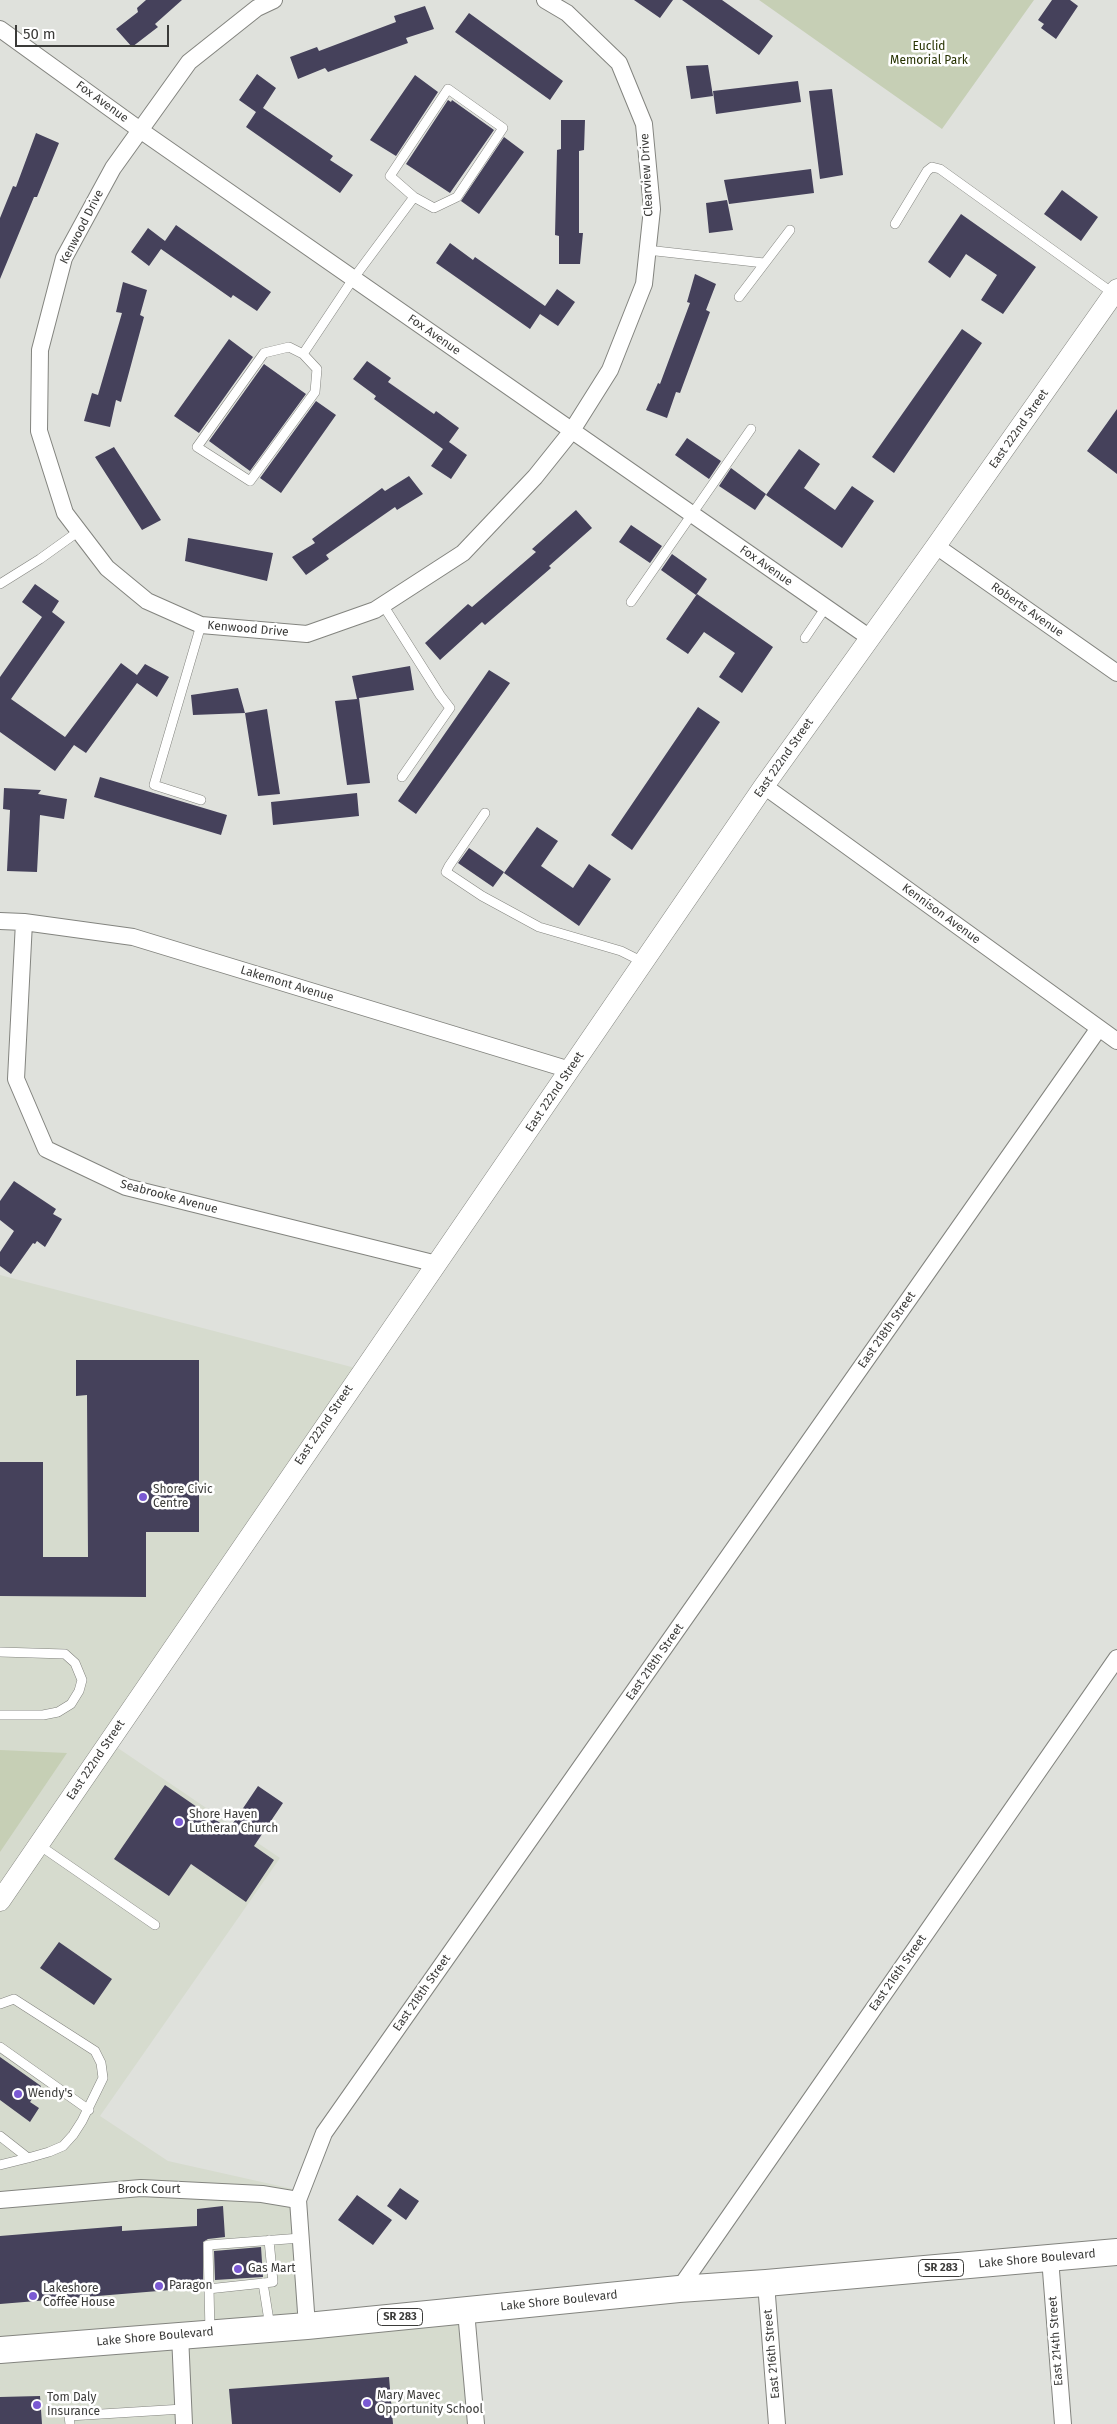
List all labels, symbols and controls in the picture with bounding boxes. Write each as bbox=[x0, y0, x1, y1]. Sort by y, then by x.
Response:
scale bar bbox=[18, 15, 171, 47]
text: 50 m bbox=[23, 25, 56, 43]
park label: Euclid Memorial Park bbox=[890, 40, 968, 68]
street label: Fox Avenue bbox=[73, 78, 131, 126]
street label: Clearview Drive bbox=[638, 133, 656, 217]
street label: Kenwood Drive bbox=[57, 187, 107, 267]
street label: Fox Avenue bbox=[405, 312, 463, 358]
street label: East 222nd Street bbox=[986, 387, 1052, 471]
street label: Fox Avenue bbox=[737, 543, 795, 589]
street label: Roberts Avenue bbox=[988, 580, 1066, 640]
street label: Kenwood Drive bbox=[207, 618, 289, 640]
street label: East 222nd Street bbox=[751, 716, 817, 800]
street label: Kennison Avenue bbox=[899, 881, 983, 947]
street label: Lakemont Avenue bbox=[239, 963, 335, 1005]
street label: East 222nd Street bbox=[523, 1049, 587, 1135]
street label: Seabrooke Avenue bbox=[119, 1177, 219, 1217]
street label: East 218th Street bbox=[855, 1289, 919, 1371]
street label: East 222nd Street bbox=[292, 1382, 356, 1468]
place label: Shore Civic Centre bbox=[153, 1483, 213, 1511]
marker: Shore Civic Centre bbox=[137, 1491, 149, 1503]
street label: East 218th Street bbox=[623, 1621, 687, 1703]
street label: East 222nd Street bbox=[64, 1717, 128, 1803]
place label: Shore Haven Lutheran Church bbox=[189, 1808, 278, 1836]
marker: Shore Haven Lutheran Church bbox=[173, 1816, 185, 1828]
street label: East 216th Street bbox=[866, 1932, 930, 2014]
street label: East 218th Street bbox=[390, 1952, 454, 2034]
place label: Wendy's bbox=[28, 2087, 73, 2101]
marker: Wendy's bbox=[12, 2088, 24, 2100]
street label: Brock Court bbox=[117, 2183, 181, 2197]
street label: Lake Shore Boulevard bbox=[978, 2247, 1096, 2271]
road number: SR 283 bbox=[918, 2260, 964, 2276]
place label: Gas Mart bbox=[248, 2262, 296, 2276]
marker: Gas Mart bbox=[232, 2263, 244, 2275]
place label: Paragon bbox=[169, 2279, 213, 2293]
marker: Paragon bbox=[153, 2280, 165, 2292]
place label: Lakeshore Coffee House bbox=[43, 2282, 115, 2310]
street label: Lake Shore Boulevard bbox=[500, 2288, 618, 2314]
marker: Lakeshore Coffee House bbox=[27, 2290, 39, 2302]
street label: East 214th Street bbox=[1046, 2296, 1066, 2386]
road number: SR 283 bbox=[378, 2308, 422, 2326]
street label: East 216th Street bbox=[761, 2308, 783, 2400]
street label: Lake Shore Boulevard bbox=[96, 2325, 214, 2349]
place label: Mary Mavec Opportunity School bbox=[377, 2389, 483, 2417]
place label: Tom Daly Insurance bbox=[47, 2391, 100, 2419]
marker: Mary Mavec Opportunity School bbox=[361, 2397, 373, 2409]
marker: Tom Daly Insurance bbox=[31, 2399, 43, 2411]

